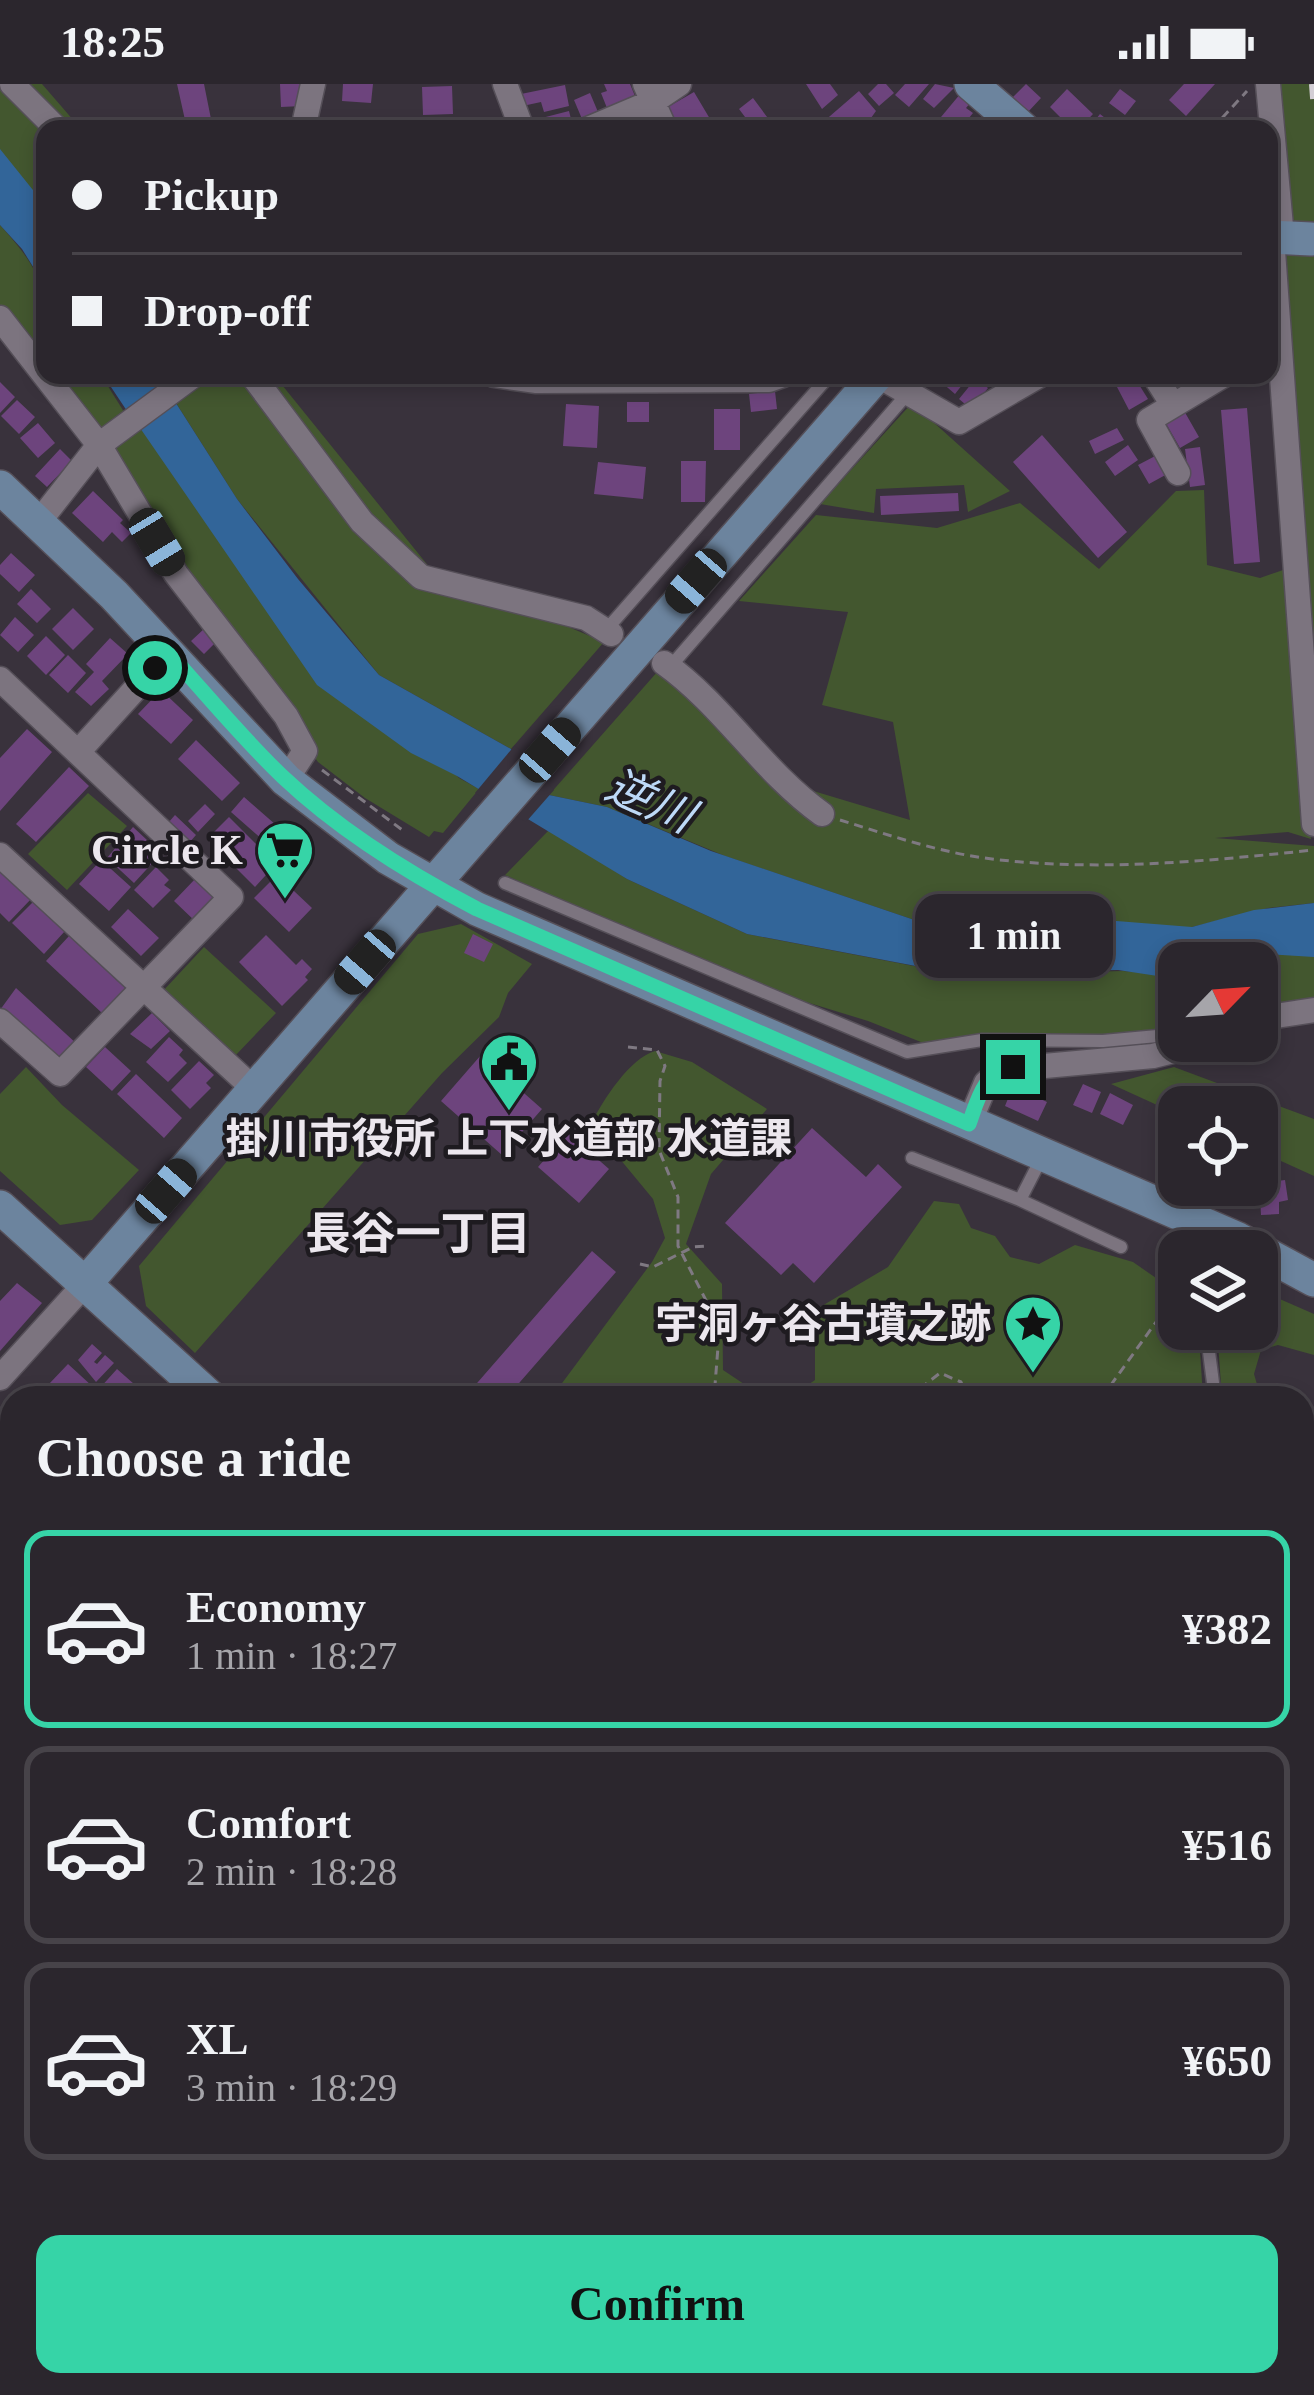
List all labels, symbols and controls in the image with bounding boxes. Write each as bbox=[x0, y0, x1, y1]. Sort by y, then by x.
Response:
text: 18:25 bbox=[60, 17, 165, 67]
text: Pickup bbox=[144, 170, 279, 220]
text: Drop-off bbox=[144, 286, 311, 336]
car bbox=[123, 502, 191, 582]
car bbox=[659, 542, 733, 620]
route start bbox=[128, 641, 182, 695]
car bbox=[513, 711, 587, 789]
water label: 逆川 bbox=[599, 760, 705, 844]
supermarket icon: Circle K bbox=[254, 819, 316, 901]
place label: Circle K bbox=[91, 827, 243, 873]
callout: 1 min bbox=[914, 893, 1112, 977]
text: 1 min bbox=[967, 914, 1061, 957]
car bbox=[328, 923, 402, 1001]
north arrow bbox=[1158, 942, 1278, 1062]
map controls bbox=[1158, 942, 1278, 1350]
public building icon: 掛川市役所 上下水道部 水道課 bbox=[478, 1031, 540, 1113]
route end bbox=[986, 1040, 1040, 1094]
button: locate bbox=[1158, 1086, 1278, 1206]
place label: 掛川市役所 上下水道部 水道課 bbox=[225, 1116, 793, 1162]
car bbox=[129, 1152, 203, 1230]
district label: 長谷一丁目 bbox=[305, 1209, 531, 1259]
button: layers bbox=[1158, 1230, 1278, 1350]
place icon: 宇洞ヶ谷古墳之跡 bbox=[1002, 1293, 1064, 1375]
place label: 宇洞ヶ谷古墳之跡 bbox=[655, 1301, 991, 1347]
text: Choose a ride bbox=[36, 1428, 351, 1488]
icon: car bbox=[42, 1575, 150, 1683]
text: Economy bbox=[186, 1582, 366, 1632]
text: ¥382 bbox=[1182, 1604, 1272, 1654]
text: 1 min · 18:27 bbox=[186, 1634, 397, 1677]
icon: car bbox=[42, 1791, 150, 1899]
text: Comfort bbox=[186, 1798, 351, 1848]
text: ¥516 bbox=[1182, 1820, 1272, 1870]
text: 2 min · 18:28 bbox=[186, 1850, 397, 1893]
icon: car bbox=[42, 2007, 150, 2115]
text: XL bbox=[186, 2014, 249, 2064]
text: ¥650 bbox=[1182, 2036, 1272, 2086]
text: 3 min · 18:29 bbox=[186, 2066, 397, 2109]
button: Confirm bbox=[36, 2235, 1278, 2373]

